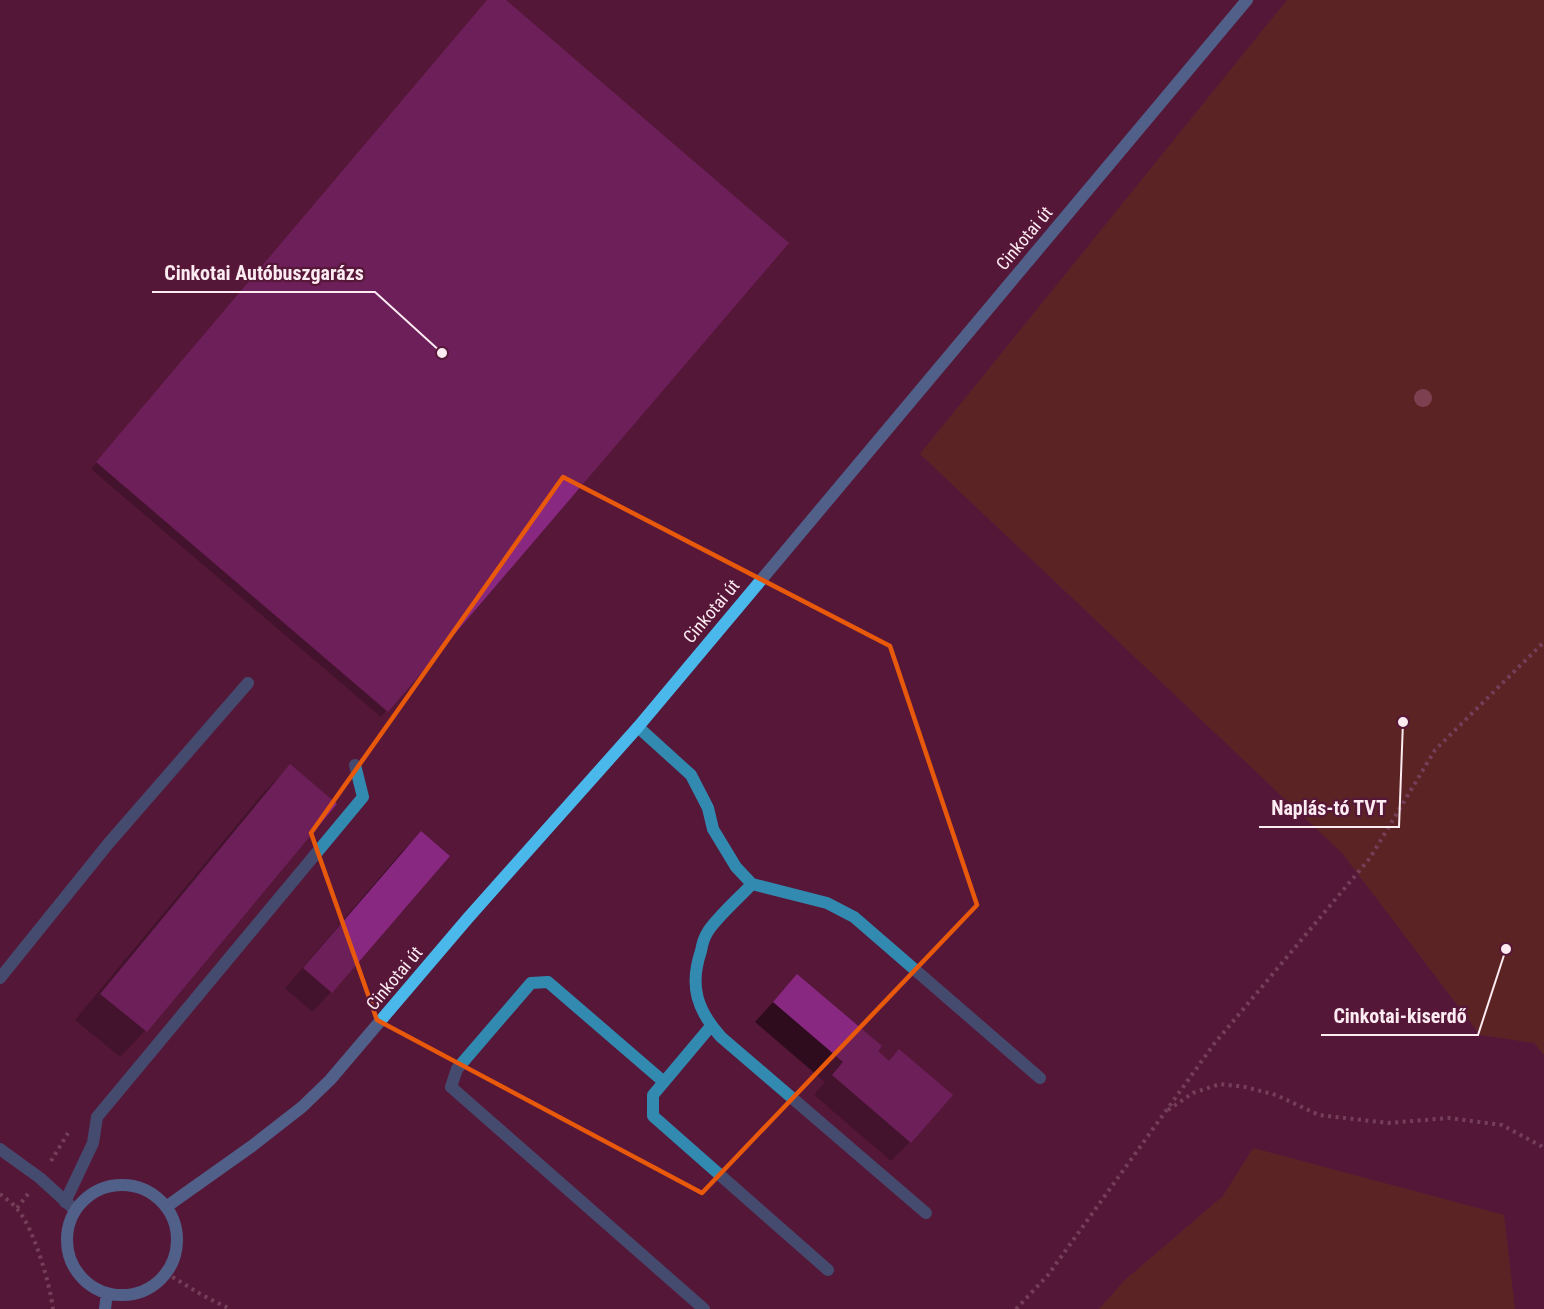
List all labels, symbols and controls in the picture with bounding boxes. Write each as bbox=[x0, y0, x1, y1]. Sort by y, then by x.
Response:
street label: Cinkotai út bbox=[991, 202, 1057, 274]
callout: Cinkotai Autóbuszgarázs bbox=[152, 254, 375, 292]
text: Cinkotai Autóbuszgarázs bbox=[164, 261, 364, 285]
street label: Cinkotai út bbox=[678, 575, 744, 647]
callout: Naplás-tó TVT bbox=[1259, 789, 1399, 827]
text: Naplás-tó TVT bbox=[1271, 796, 1387, 820]
street label: Cinkotai út bbox=[361, 942, 427, 1014]
callout: Cinkotai-kiserdő bbox=[1321, 997, 1478, 1035]
text: Cinkotai-kiserdő bbox=[1333, 1004, 1467, 1028]

